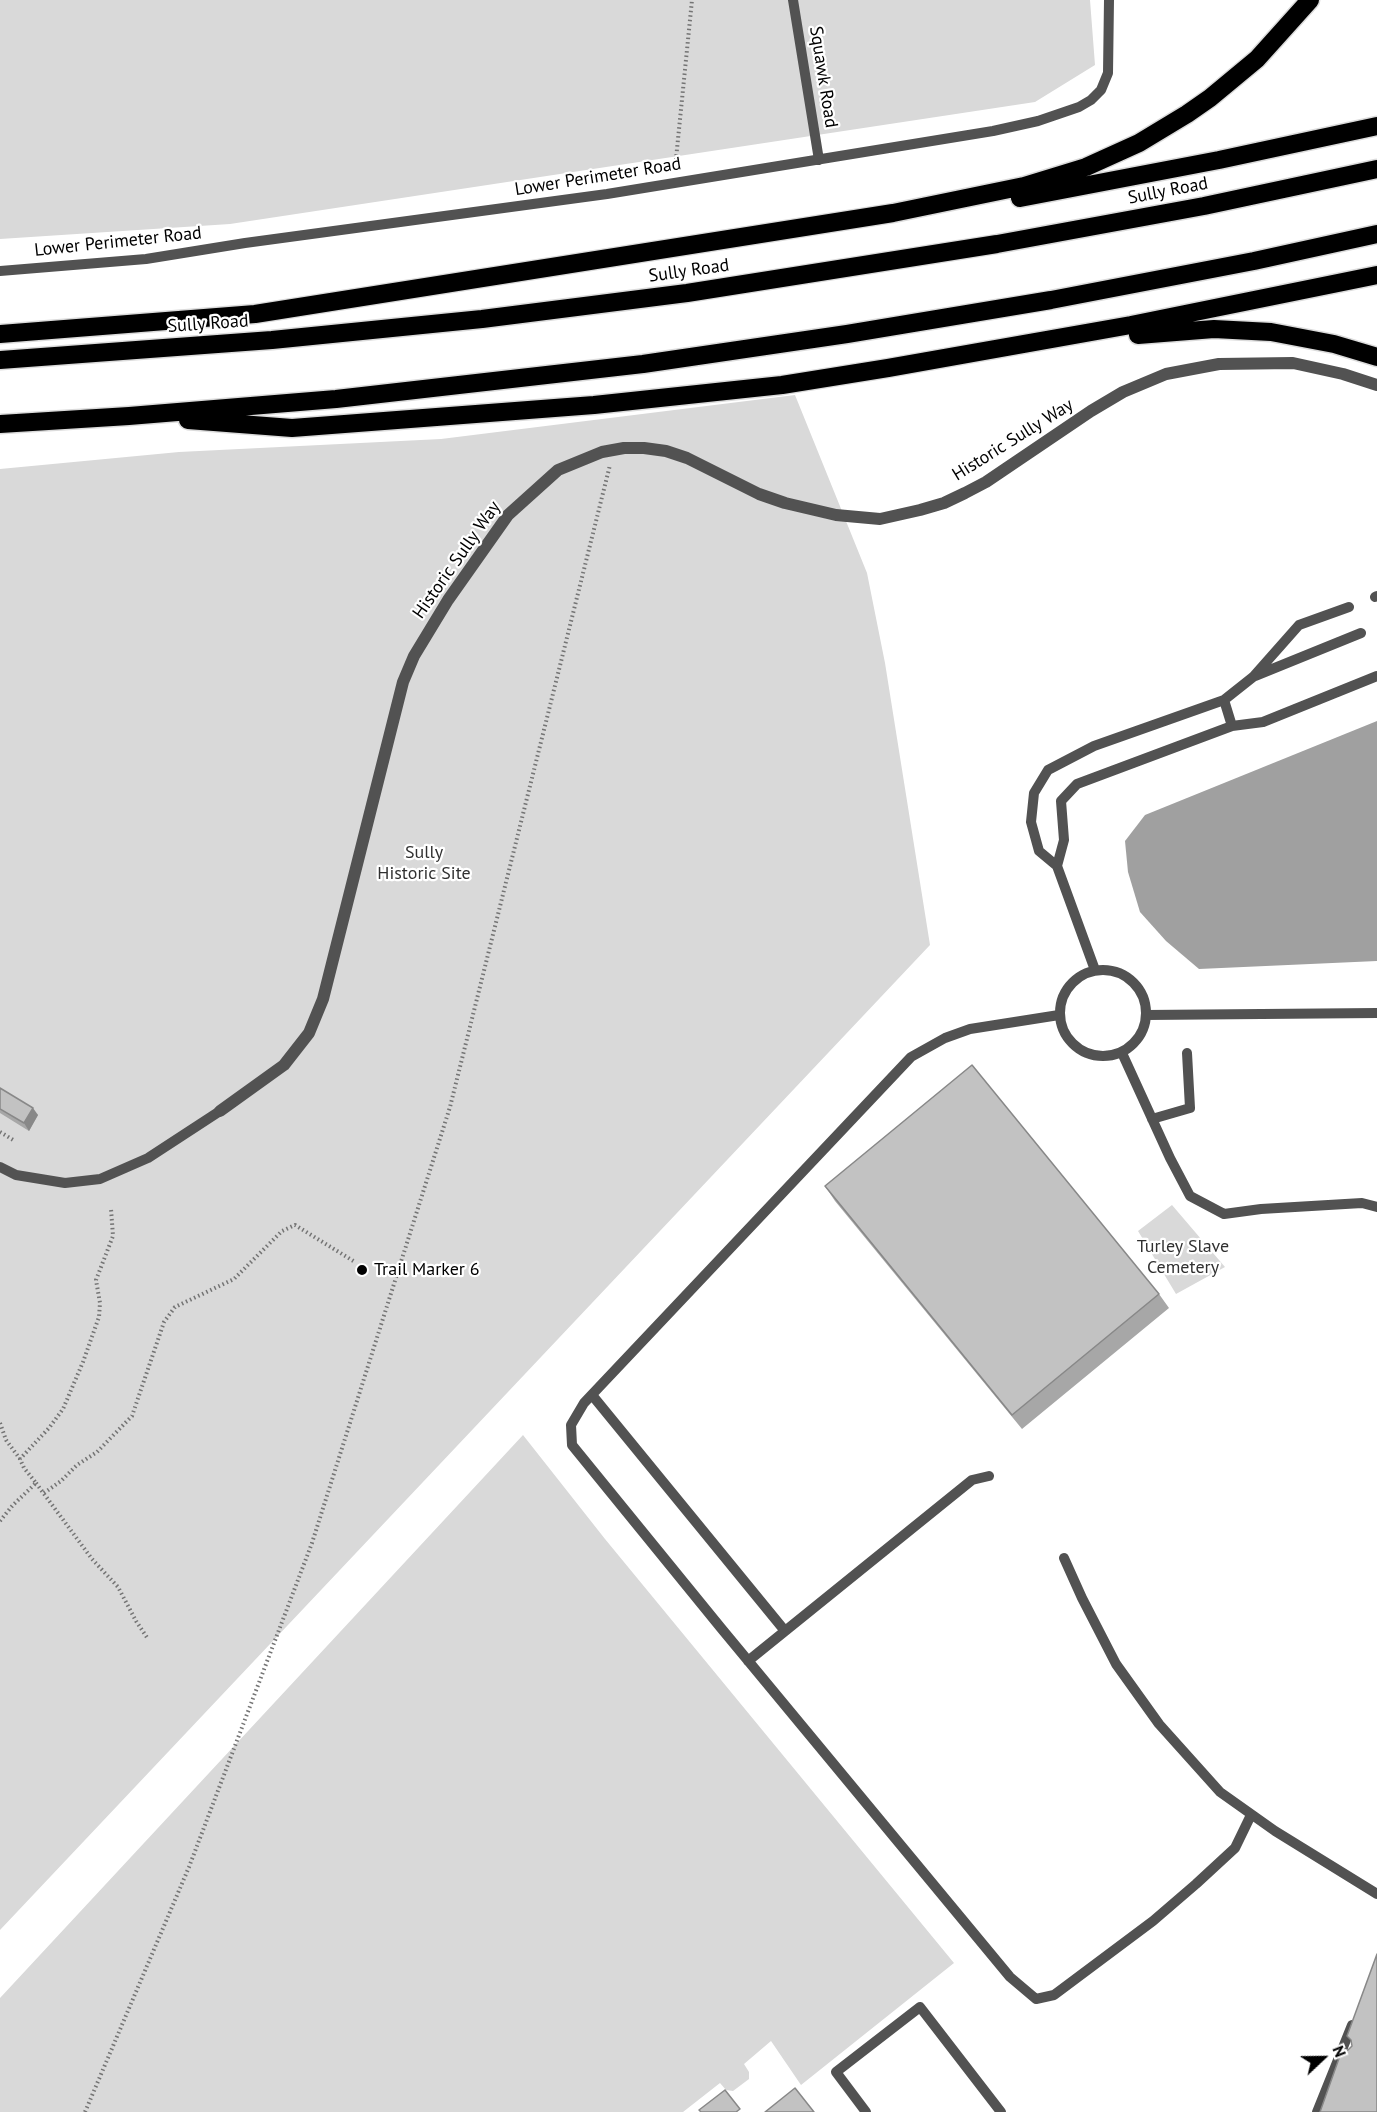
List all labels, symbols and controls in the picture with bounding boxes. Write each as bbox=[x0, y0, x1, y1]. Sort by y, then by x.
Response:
street label: Squawk Road bbox=[804, 25, 842, 129]
street label: Lower Perimeter Road bbox=[513, 153, 683, 201]
street label: Sully Road bbox=[1126, 173, 1210, 209]
street label: Lower Perimeter Road bbox=[33, 222, 203, 262]
street label: Sully Road bbox=[647, 255, 731, 287]
street label: Sully Road bbox=[167, 310, 249, 338]
street label: Historic Sully Way bbox=[949, 394, 1077, 486]
street label: Historic Sully Way bbox=[408, 497, 506, 623]
park label: Sully Historic Site bbox=[377, 842, 471, 884]
park label: Turley Slave Cemetery bbox=[1137, 1236, 1229, 1278]
place label: Trail Marker 6 bbox=[374, 1259, 480, 1281]
marker: Trail Marker 6 bbox=[355, 1263, 369, 1277]
north arrow bbox=[1293, 2028, 1353, 2088]
text: N bbox=[1328, 2043, 1351, 2060]

